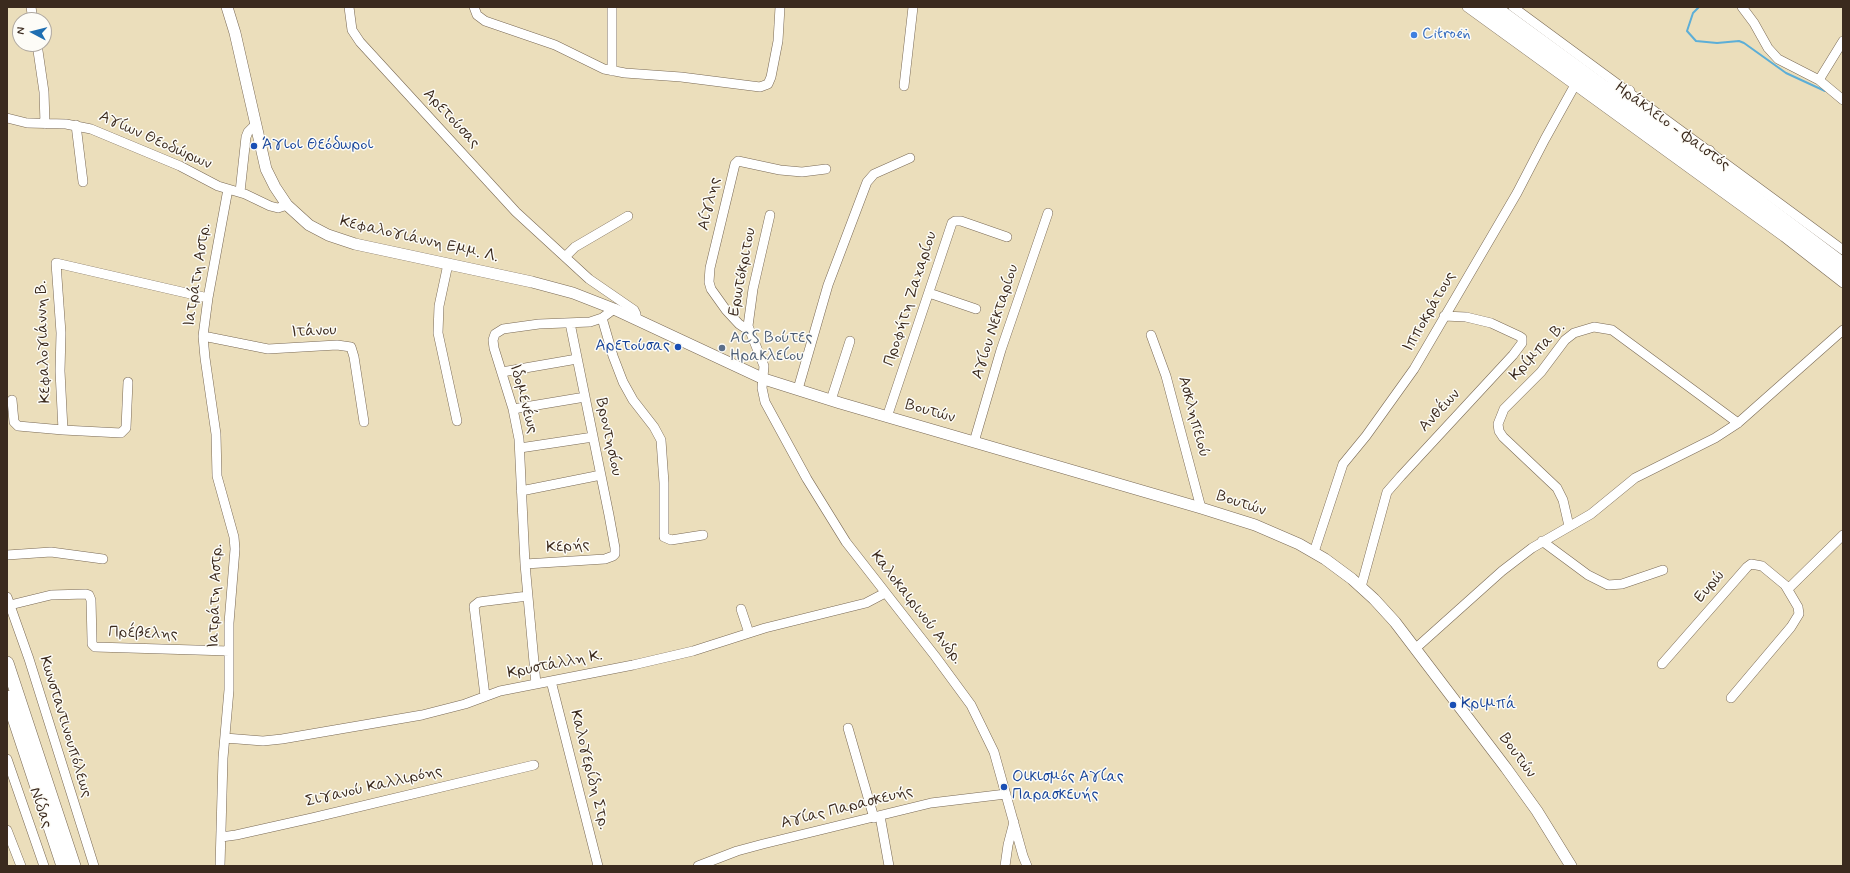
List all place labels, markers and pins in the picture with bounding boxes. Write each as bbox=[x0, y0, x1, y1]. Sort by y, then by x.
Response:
place label: Citroën bbox=[1422, 25, 1471, 45]
marker: Citroën bbox=[1409, 30, 1419, 40]
place label: Άγιοι Θεόδωροι bbox=[262, 136, 373, 156]
marker: Άγιοι Θεόδωροι bbox=[249, 141, 259, 151]
place label: ACS Βούτες Ηρακλείου bbox=[730, 329, 812, 367]
place label: Αρετούσας bbox=[595, 337, 670, 357]
marker: Αρετούσας bbox=[673, 342, 683, 352]
marker: ACS Βούτες Ηρακλείου bbox=[717, 343, 727, 353]
place label: Κριμπά bbox=[1461, 695, 1516, 715]
marker: Κριμπά bbox=[1448, 700, 1458, 710]
place label: Οικισμός Αγίας Παρασκευής bbox=[1012, 768, 1124, 806]
marker: Οικισμός Αγίας Παρασκευής bbox=[999, 782, 1009, 792]

